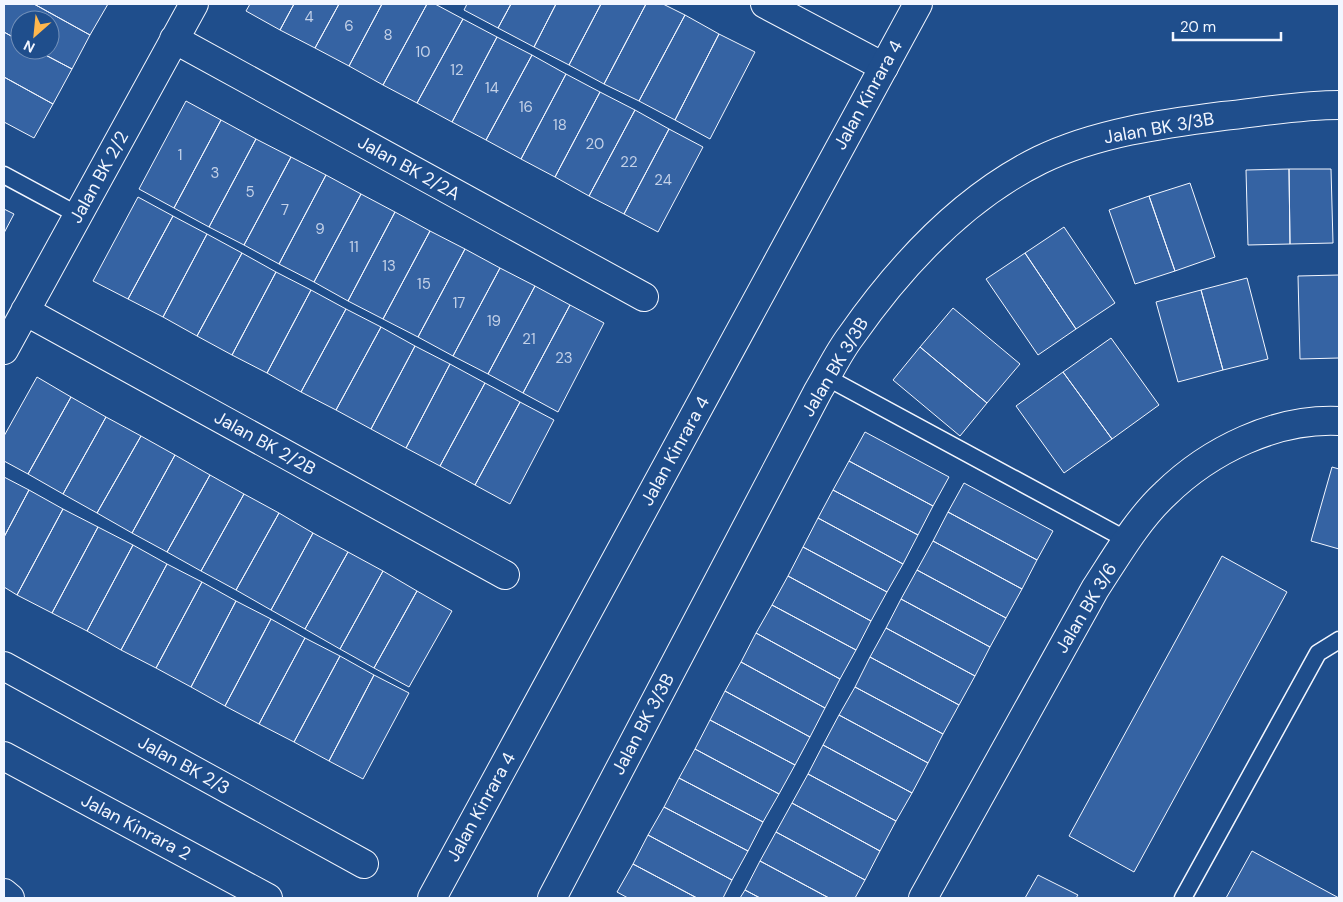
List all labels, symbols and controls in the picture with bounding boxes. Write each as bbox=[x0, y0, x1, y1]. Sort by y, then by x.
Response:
house number: 4 bbox=[304, 7, 314, 27]
north arrow bbox=[10, 10, 60, 60]
scale bar bbox=[1173, 10, 1280, 42]
house number: 6 bbox=[344, 16, 354, 36]
text: 20 m bbox=[1180, 17, 1216, 37]
house number: 8 bbox=[383, 25, 393, 45]
text: N bbox=[20, 36, 38, 57]
street label: Jalan Kinrara 4 bbox=[828, 36, 908, 154]
house number: 10 bbox=[416, 42, 430, 62]
house number: 12 bbox=[450, 60, 464, 80]
house number: 14 bbox=[485, 78, 499, 98]
house number: 16 bbox=[519, 97, 533, 117]
street label: Jalan BK 3/3B bbox=[1102, 106, 1216, 150]
house number: 18 bbox=[553, 115, 567, 135]
street label: Jalan BK 2/2 bbox=[64, 127, 134, 227]
street label: Jalan BK 2/2A bbox=[353, 130, 465, 206]
house number: 20 bbox=[586, 134, 604, 154]
house number: 1 bbox=[178, 145, 182, 165]
house number: 22 bbox=[620, 152, 638, 172]
house number: 3 bbox=[211, 163, 219, 183]
house number: 24 bbox=[654, 170, 672, 190]
house number: 5 bbox=[245, 182, 255, 202]
house number: 7 bbox=[281, 200, 289, 220]
house number: 9 bbox=[315, 219, 325, 239]
house number: 11 bbox=[349, 237, 359, 257]
house number: 13 bbox=[382, 256, 396, 276]
house number: 15 bbox=[417, 274, 431, 294]
house number: 17 bbox=[453, 293, 465, 313]
house number: 19 bbox=[487, 311, 501, 331]
street label: Jalan BK 3/3B bbox=[796, 313, 874, 421]
house number: 21 bbox=[522, 329, 536, 349]
house number: 23 bbox=[555, 348, 573, 368]
street label: Jalan Kinrara 4 bbox=[635, 392, 715, 510]
street label: Jalan BK 2/2B bbox=[210, 405, 320, 481]
street label: Jalan BK 3/6 bbox=[1050, 558, 1122, 658]
street label: Jalan BK 3/3B bbox=[606, 669, 680, 779]
street label: Jalan BK 2/3 bbox=[134, 730, 234, 800]
street label: Jalan Kinrara 4 bbox=[441, 748, 521, 866]
street label: Jalan Kinrara 2 bbox=[77, 788, 195, 866]

